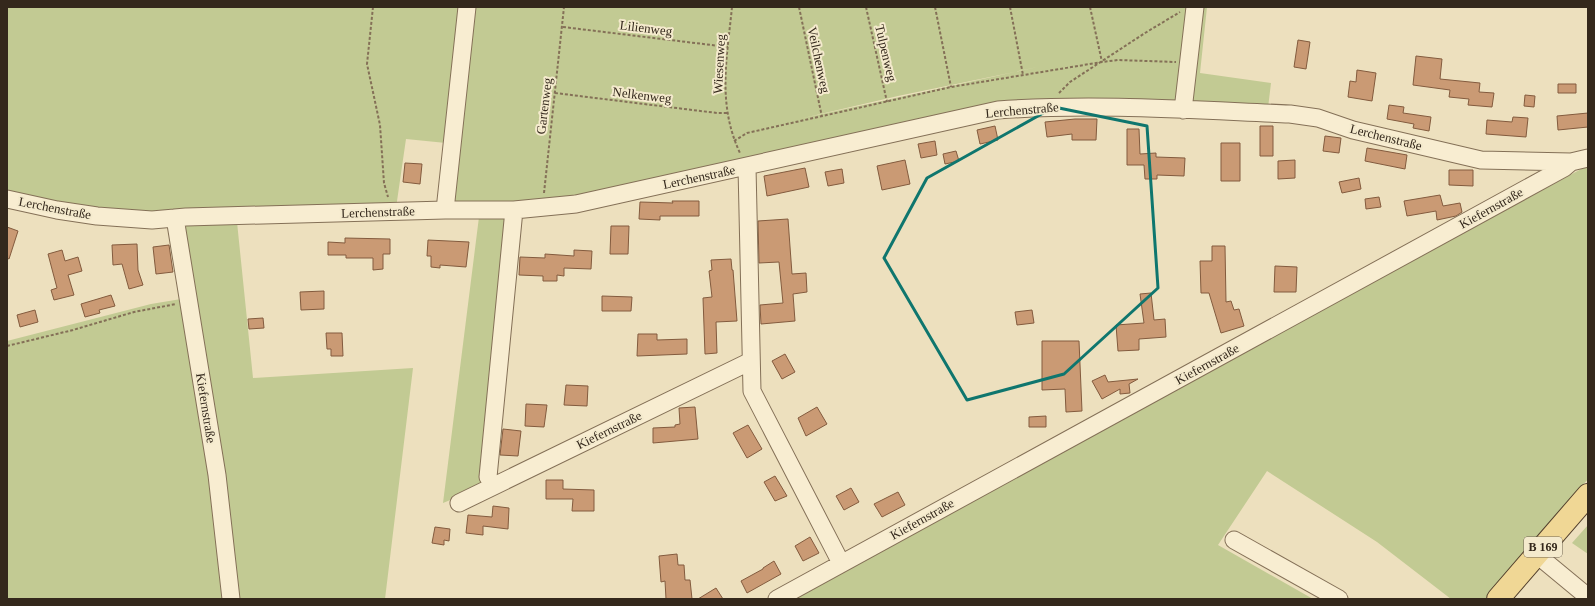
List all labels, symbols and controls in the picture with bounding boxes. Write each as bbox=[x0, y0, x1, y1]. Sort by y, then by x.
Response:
street label: Lilienweg bbox=[619, 17, 674, 39]
street label: Tulpenweg bbox=[872, 23, 900, 83]
street label: Veilchenweg bbox=[805, 26, 833, 95]
street label: Wiesenweg bbox=[710, 33, 728, 94]
street label: Gartenweg bbox=[533, 76, 555, 135]
street label: Nelkenweg bbox=[612, 84, 673, 106]
street label: Lerchenstraße bbox=[985, 99, 1060, 121]
street label: Lerchenstraße bbox=[1348, 121, 1424, 153]
street label: Lerchenstraße bbox=[661, 162, 737, 192]
street label: Kiefernstraße bbox=[1456, 184, 1526, 232]
street label: Lerchenstraße bbox=[17, 194, 93, 222]
street label: Lerchenstraße bbox=[341, 203, 415, 221]
street label: Kiefernstraße bbox=[1172, 340, 1242, 388]
street label: Kiefernstraße bbox=[193, 372, 219, 444]
street label: Kiefernstraße bbox=[574, 408, 644, 452]
street label: Kiefernstraße bbox=[887, 495, 957, 543]
road number: B 169 bbox=[1524, 537, 1562, 557]

